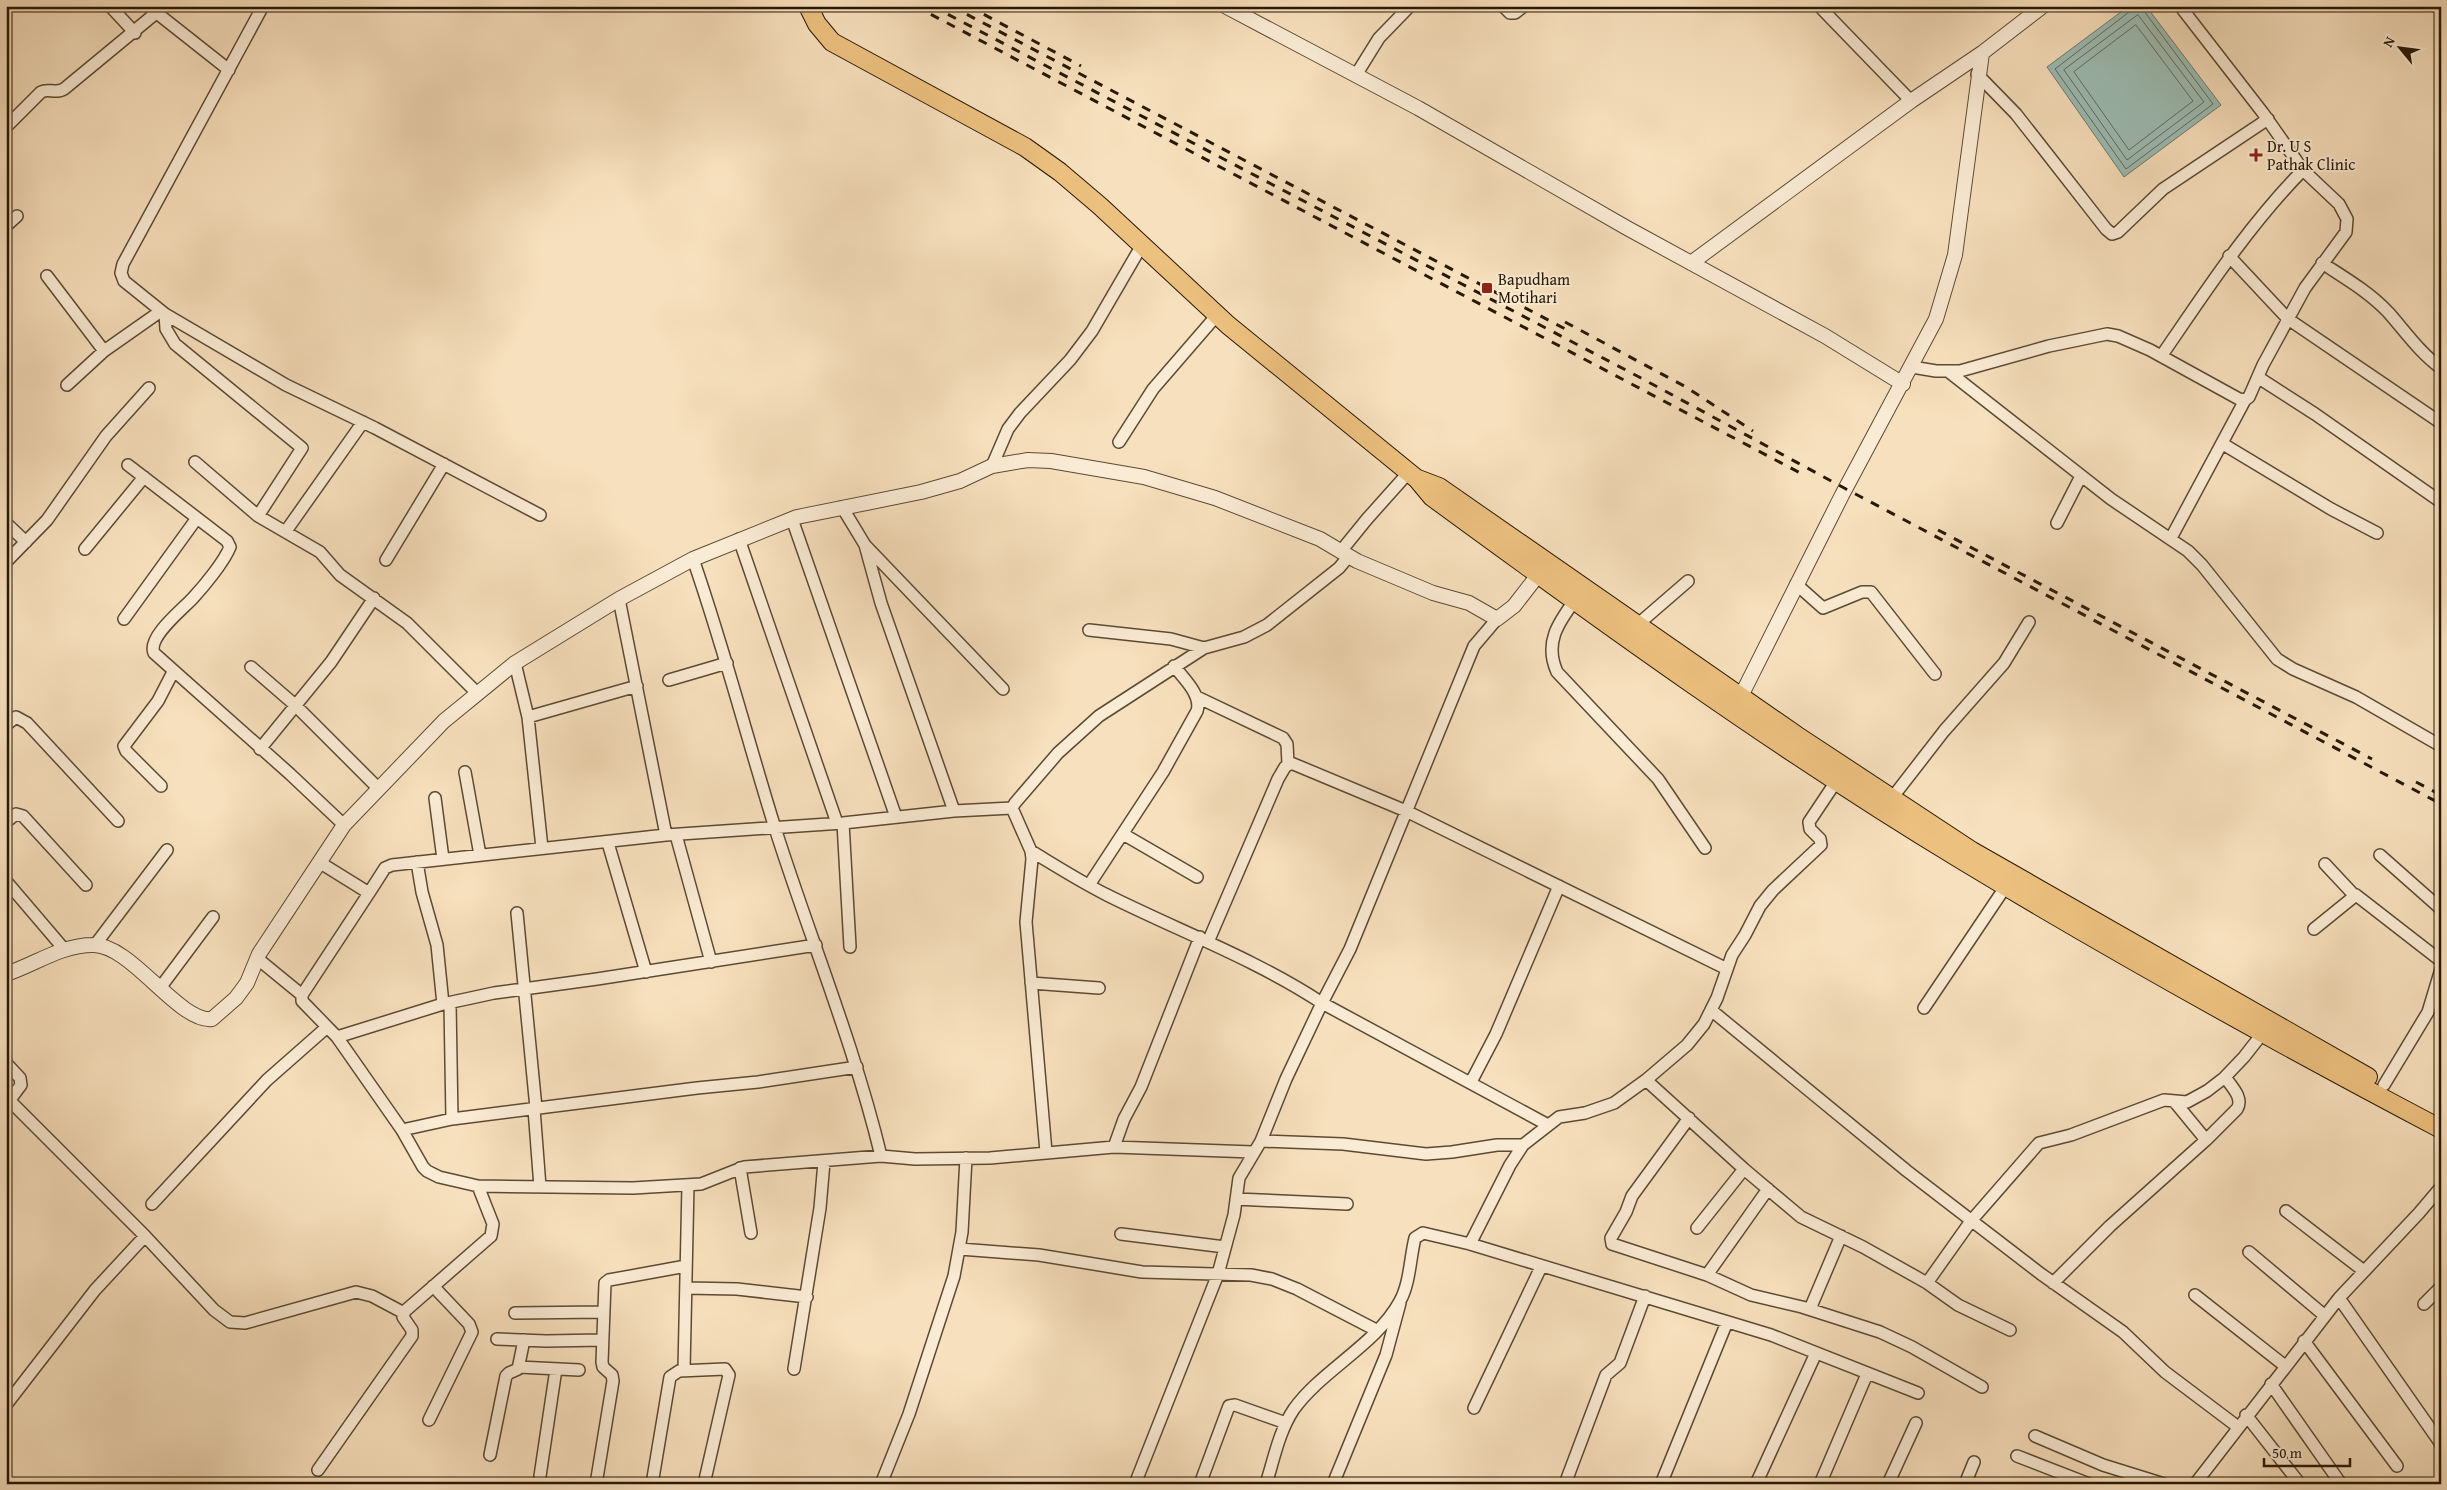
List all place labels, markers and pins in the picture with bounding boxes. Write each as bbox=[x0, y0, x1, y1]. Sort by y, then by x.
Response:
place label: Dr. U S Pathak Clinic bbox=[2267, 134, 2355, 176]
marker: Dr. U S Pathak Clinic bbox=[2249, 148, 2263, 162]
place label: Bapudham Motihari bbox=[1498, 267, 1570, 309]
marker: Bapudham Motihari bbox=[1480, 281, 1494, 295]

